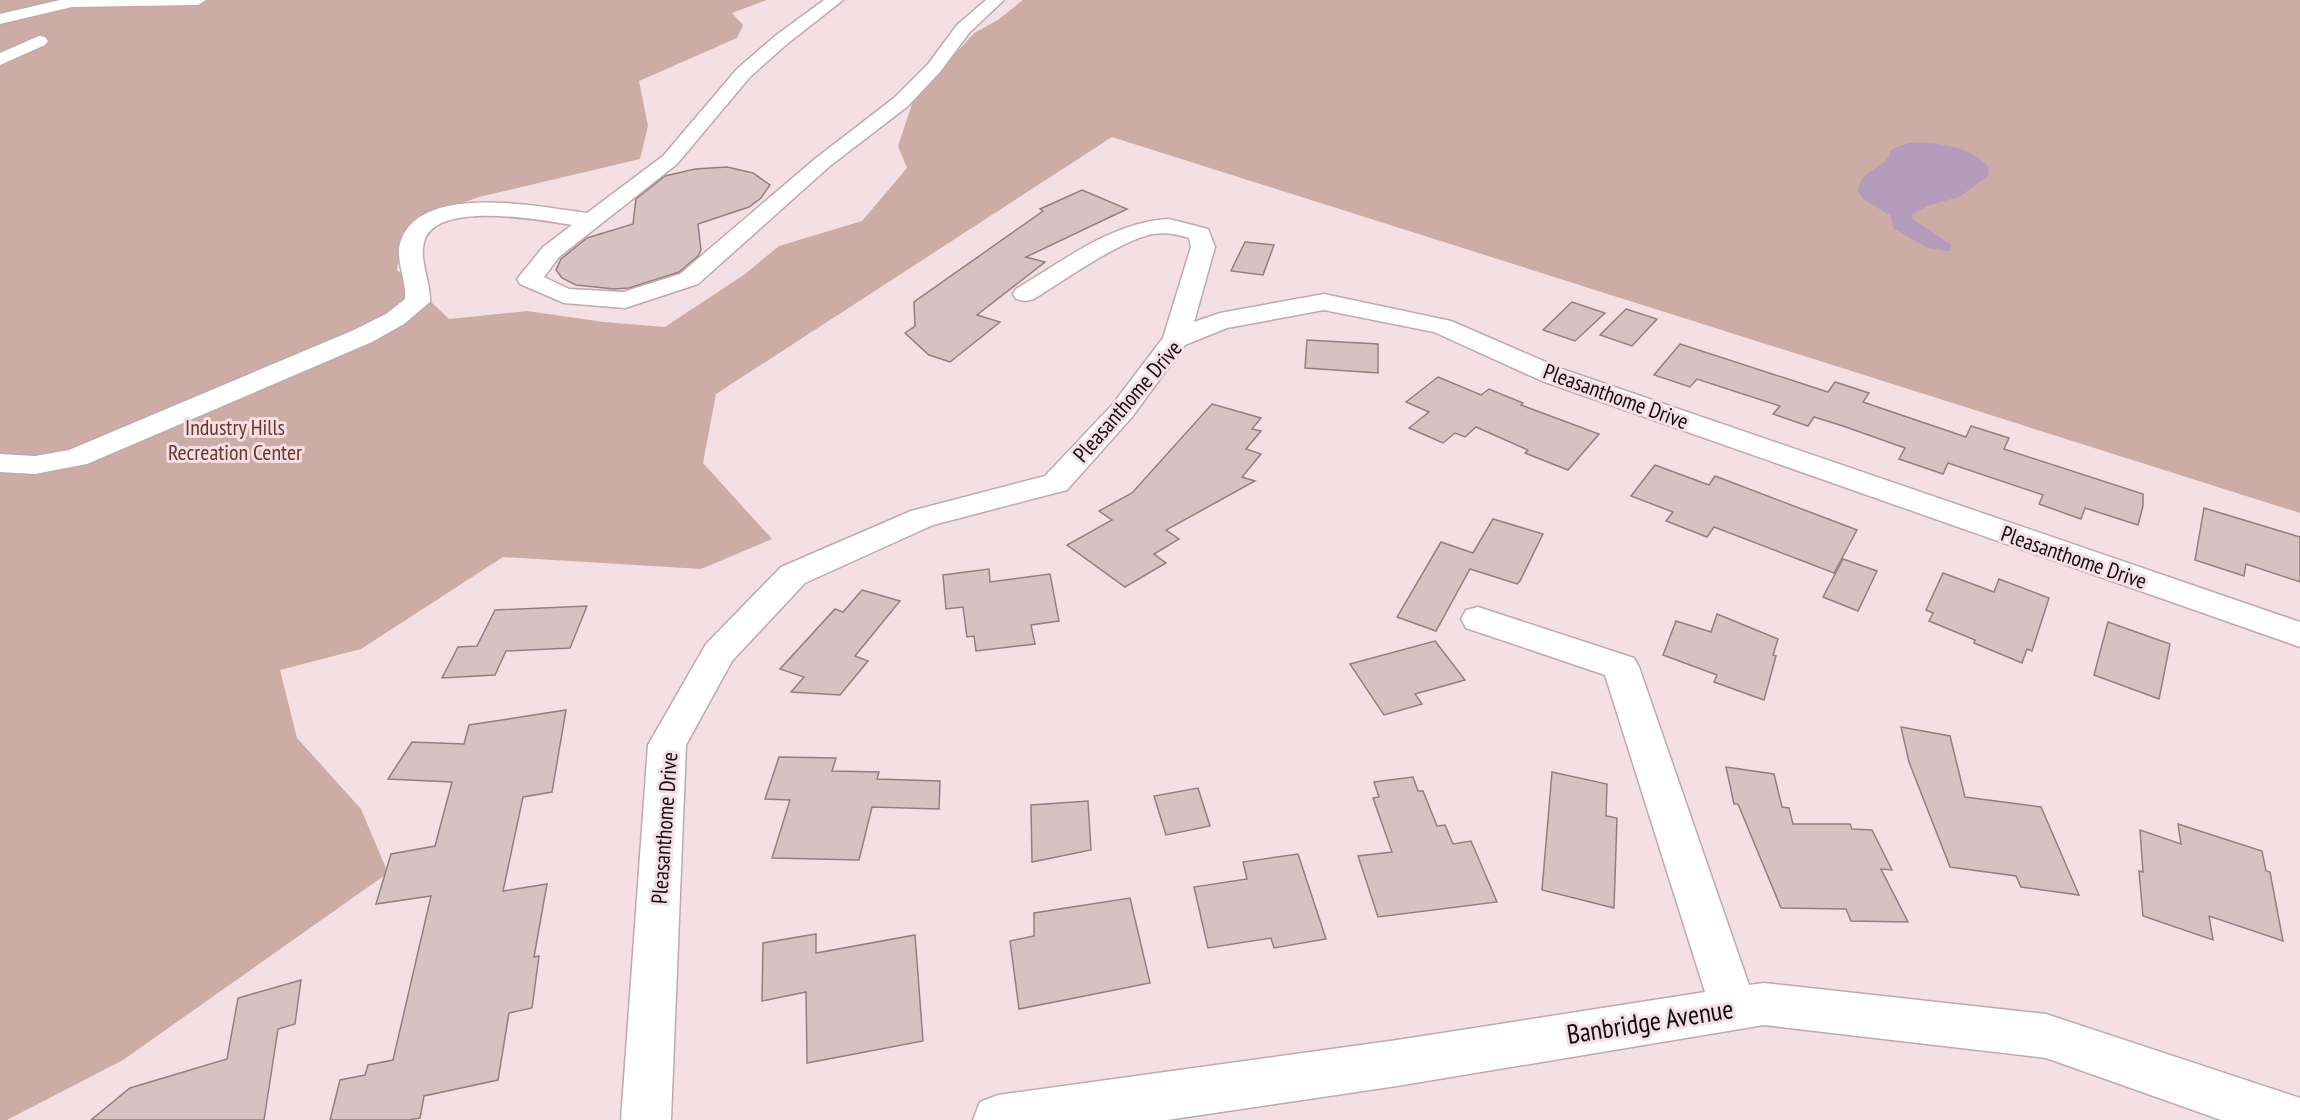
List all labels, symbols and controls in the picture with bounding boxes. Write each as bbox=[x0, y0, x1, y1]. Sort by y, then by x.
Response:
street label: Pleasanthome Drive bbox=[1067, 334, 1187, 468]
street label: Pleasanthome Drive bbox=[1540, 357, 1692, 435]
park label: Industry Hills Recreation Center bbox=[168, 413, 302, 466]
street label: Pleasanthome Drive bbox=[1998, 519, 2150, 595]
street label: Pleasanthome Drive bbox=[645, 751, 683, 905]
street label: Banbridge Avenue bbox=[1564, 991, 1736, 1051]

